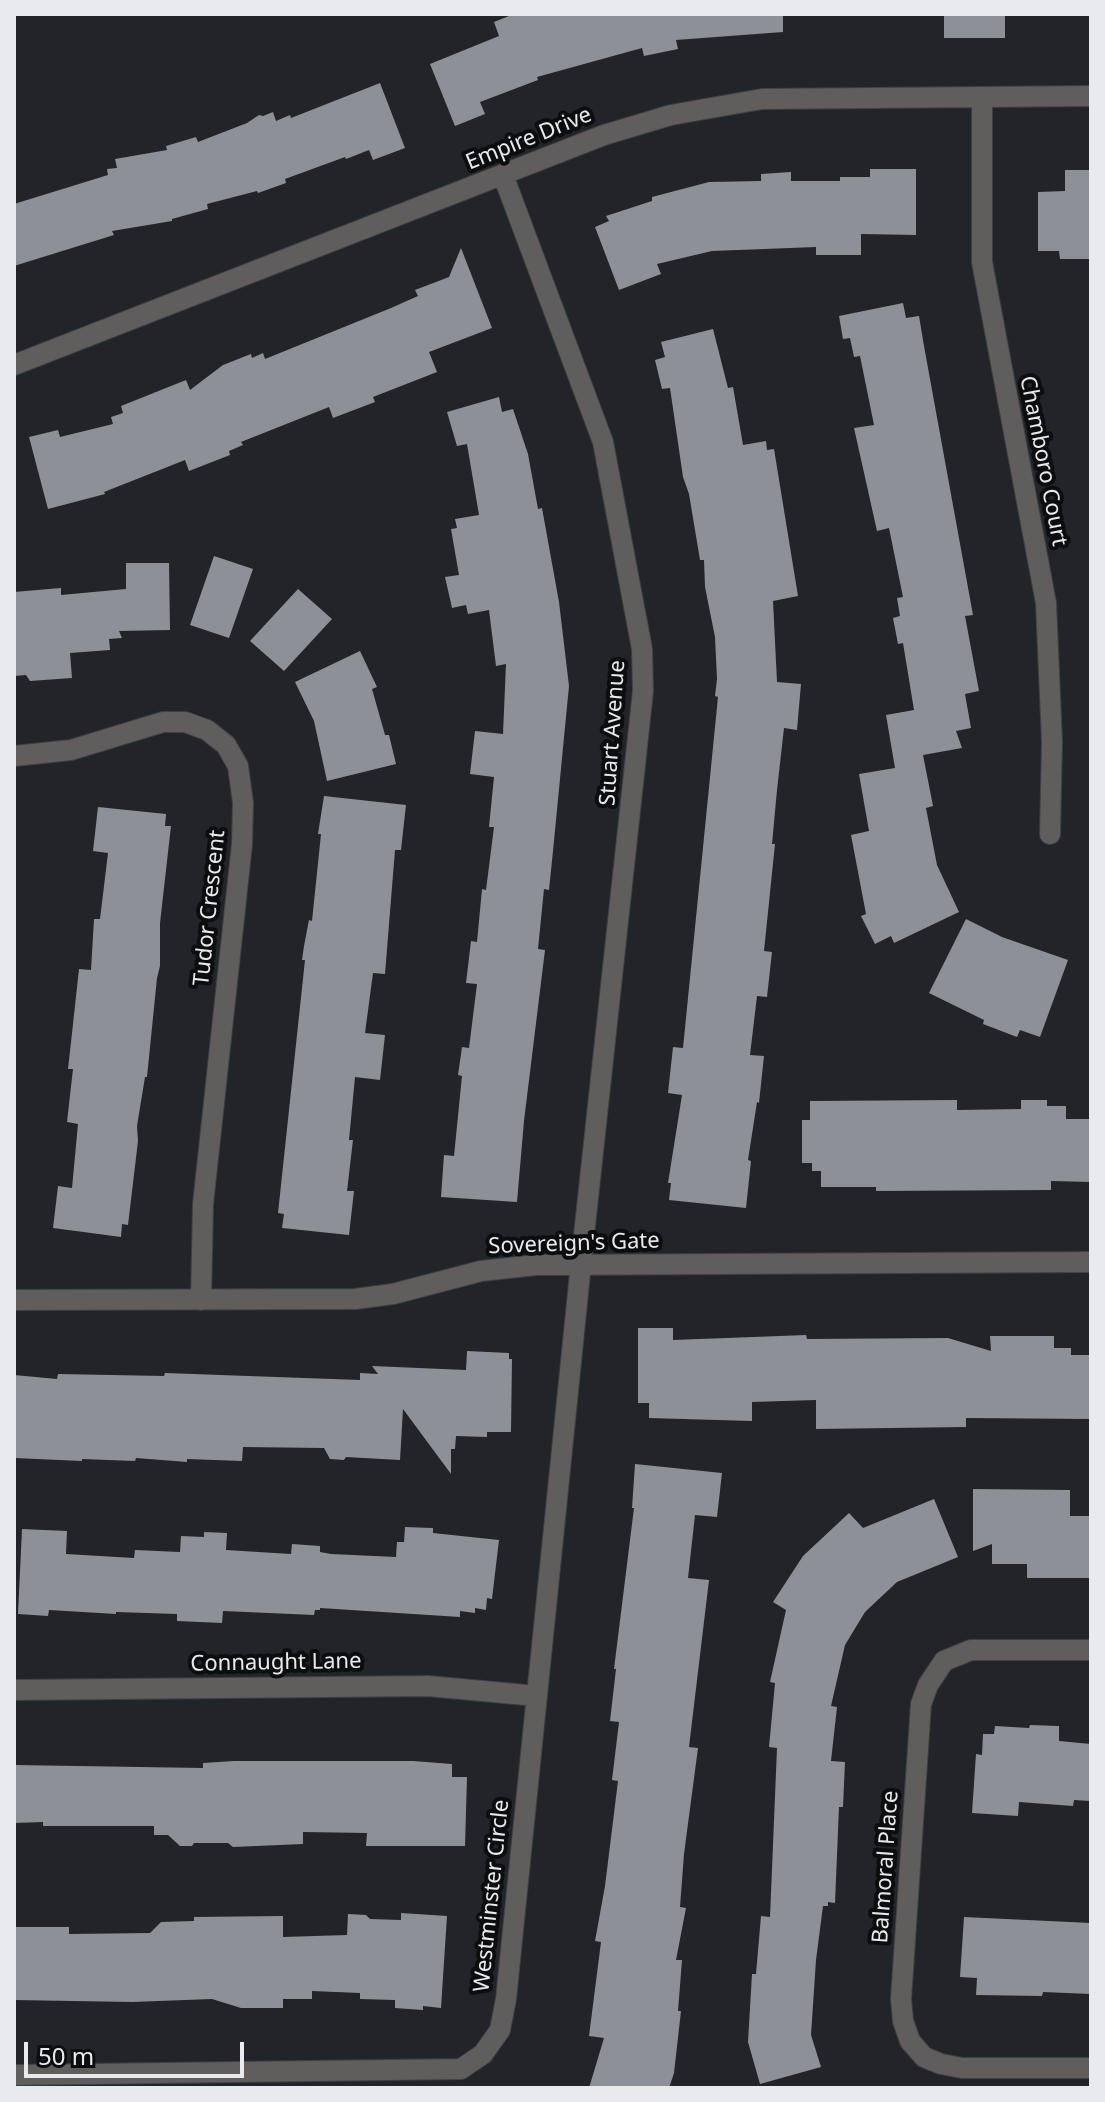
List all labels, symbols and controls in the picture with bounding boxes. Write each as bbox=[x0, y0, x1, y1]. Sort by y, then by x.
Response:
street label: Empire Drive bbox=[462, 102, 596, 176]
street label: Chamboro Court bbox=[1014, 374, 1072, 548]
street label: Stuart Avenue bbox=[595, 659, 631, 807]
street label: Tudor Crescent bbox=[189, 829, 231, 987]
street label: Sovereign's Gate bbox=[488, 1228, 660, 1260]
street label: Connaught Lane bbox=[190, 1648, 362, 1678]
street label: Balmoral Place bbox=[868, 1790, 904, 1944]
street label: Westminster Circle bbox=[469, 1798, 515, 1994]
scale bar bbox=[28, 2026, 248, 2076]
text: 50 m bbox=[38, 2039, 94, 2072]

